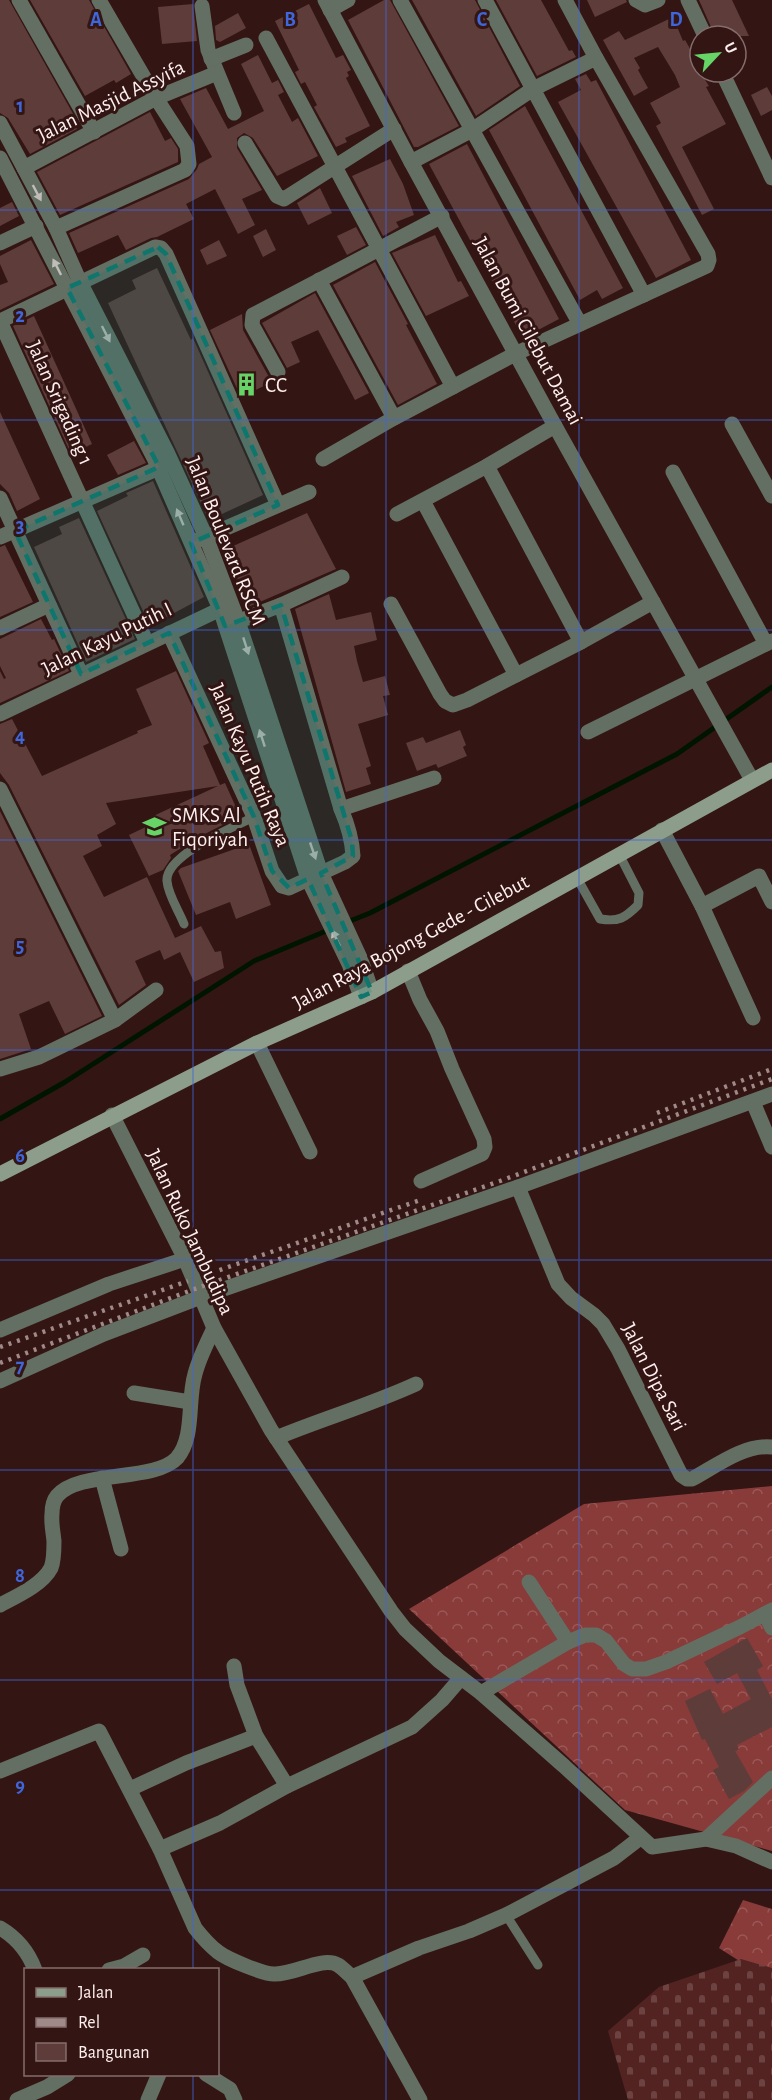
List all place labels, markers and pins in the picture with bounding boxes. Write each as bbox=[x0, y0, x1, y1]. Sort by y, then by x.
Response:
building icon: CC bbox=[234, 372, 260, 398]
place label: CC bbox=[265, 375, 287, 396]
place label: SMKS Al Fiqoriyah bbox=[172, 805, 248, 850]
school or university icon: SMKS Al Fiqoriyah bbox=[141, 814, 167, 840]

